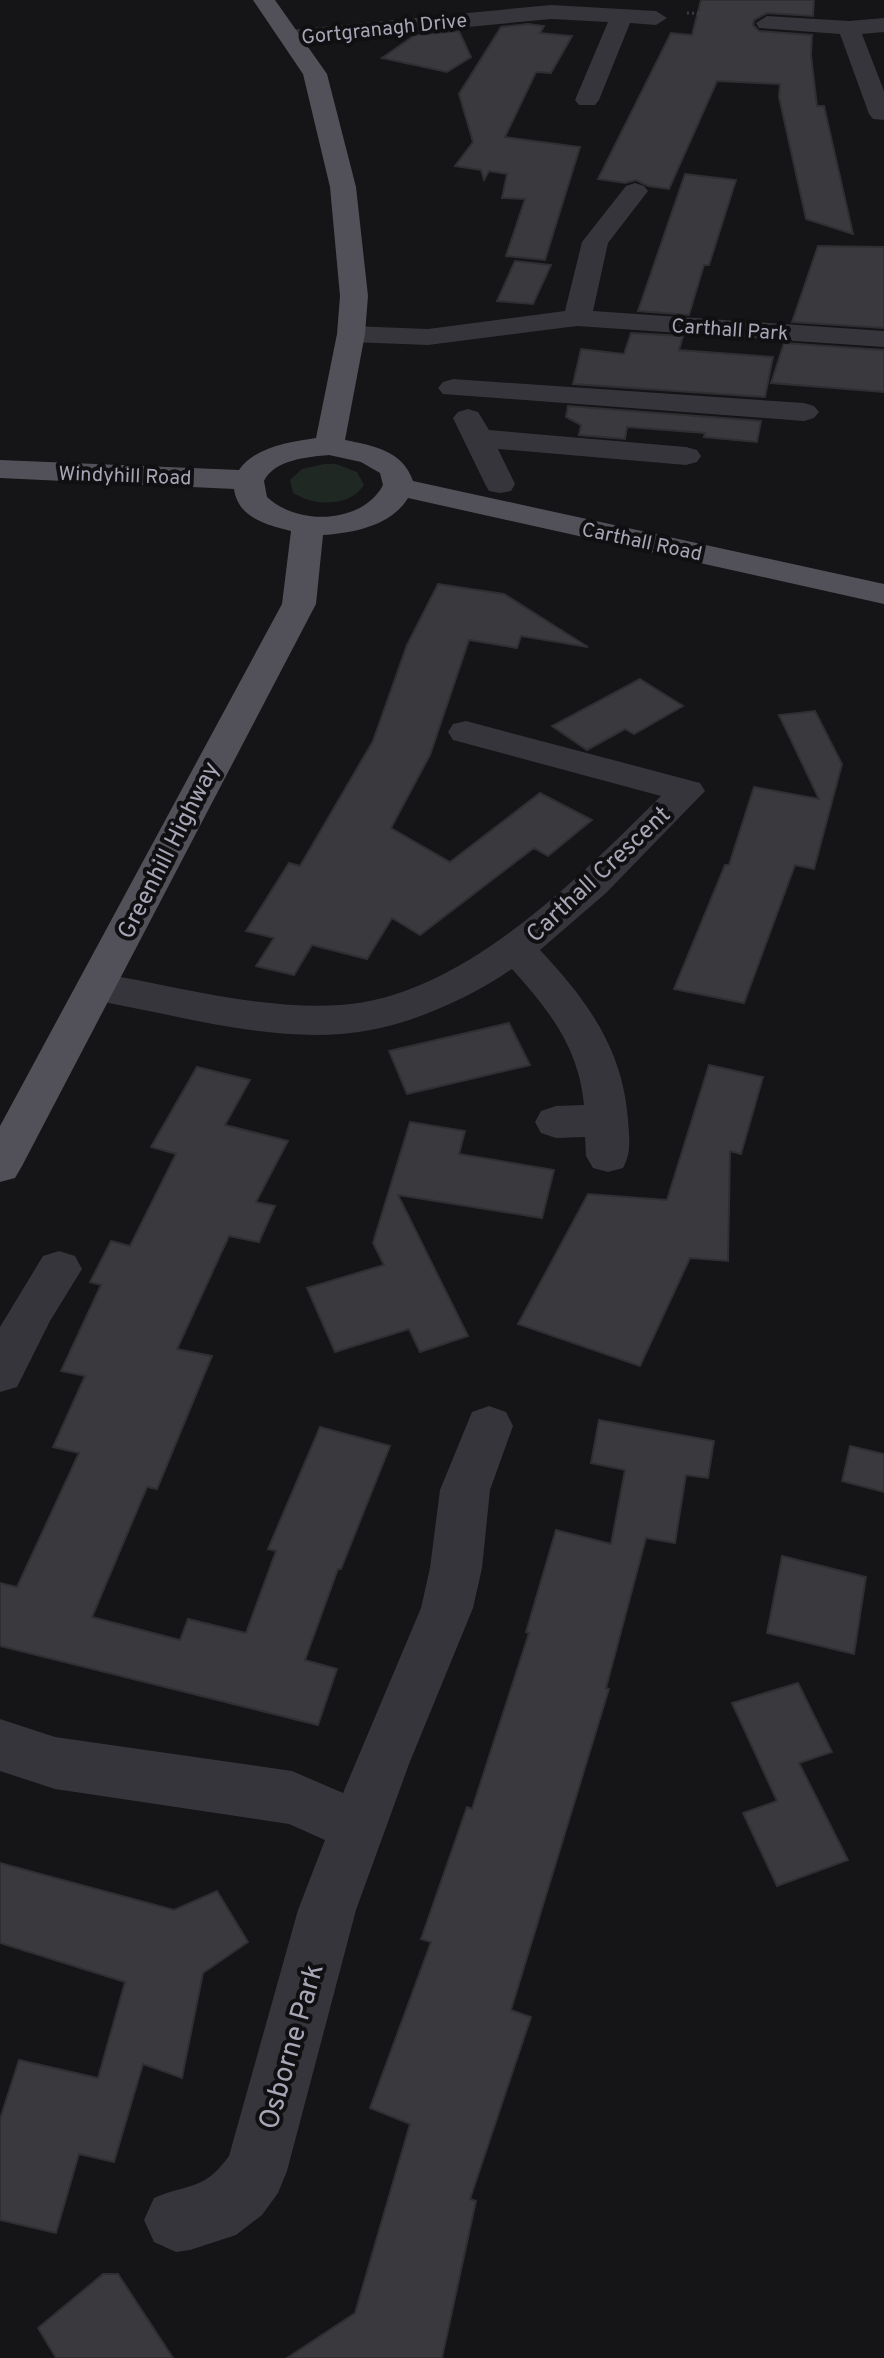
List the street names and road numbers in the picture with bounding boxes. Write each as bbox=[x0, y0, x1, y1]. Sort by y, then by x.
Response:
street label: Gortgranagh Drive bbox=[300, 8, 468, 52]
street label: Carthall Park bbox=[670, 314, 789, 348]
street label: Windyhill Road bbox=[58, 462, 192, 492]
street label: Carthall Road bbox=[579, 518, 704, 568]
street label: Greenhill Highway bbox=[112, 757, 227, 945]
street label: Carthall Crescent bbox=[521, 801, 678, 950]
street label: Osborne Park bbox=[252, 1960, 334, 2134]

